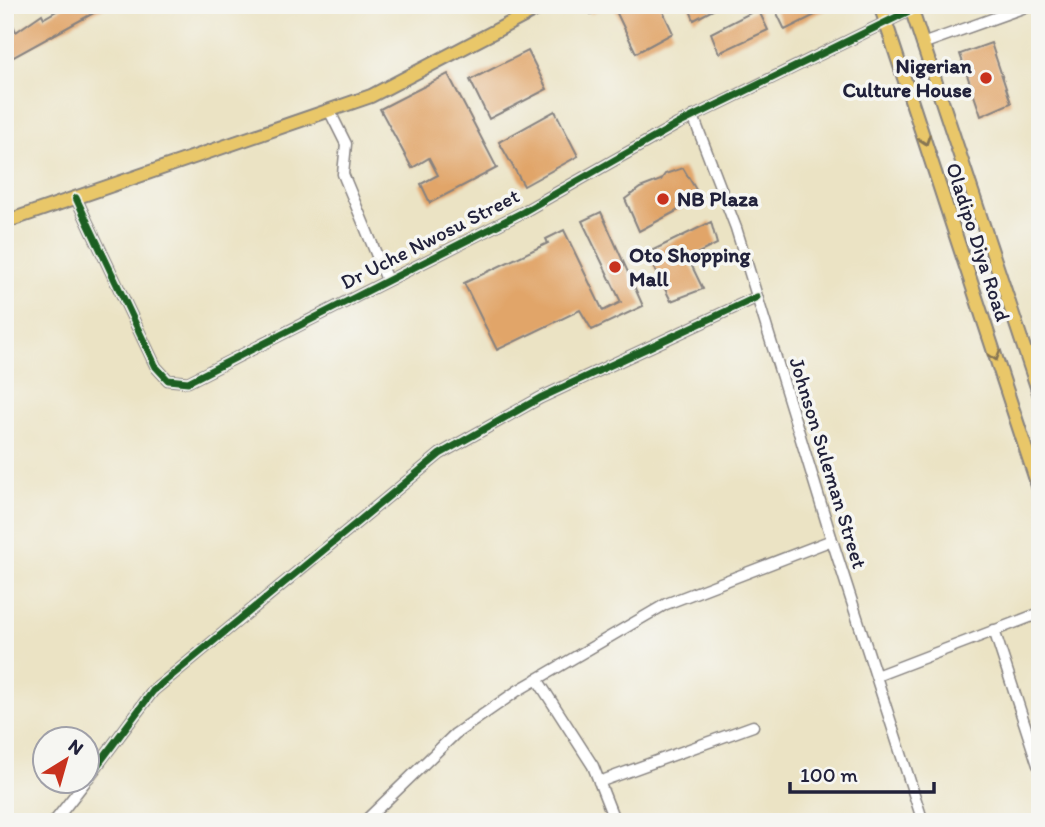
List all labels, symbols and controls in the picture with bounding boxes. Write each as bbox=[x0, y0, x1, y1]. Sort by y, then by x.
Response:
place label: Nigerian Culture House bbox=[842, 53, 972, 102]
marker: Nigerian Culture House bbox=[978, 70, 994, 86]
one-way arrow bbox=[916, 134, 931, 146]
street label: Oladipo Diya Road bbox=[941, 159, 1016, 324]
street label: Dr Uche Nwosu Street bbox=[336, 183, 523, 294]
place label: NB Plaza bbox=[677, 186, 759, 211]
marker: NB Plaza bbox=[655, 191, 671, 207]
place label: Oto Shopping Mall bbox=[629, 242, 752, 291]
marker: Oto Shopping Mall bbox=[607, 259, 623, 275]
one-way arrow bbox=[987, 349, 1001, 362]
street label: Johnson Suleman Street bbox=[784, 354, 873, 572]
north arrow bbox=[32, 726, 102, 796]
text: N bbox=[64, 734, 88, 760]
scale bar bbox=[790, 750, 933, 794]
text: 100 m bbox=[800, 762, 858, 787]

